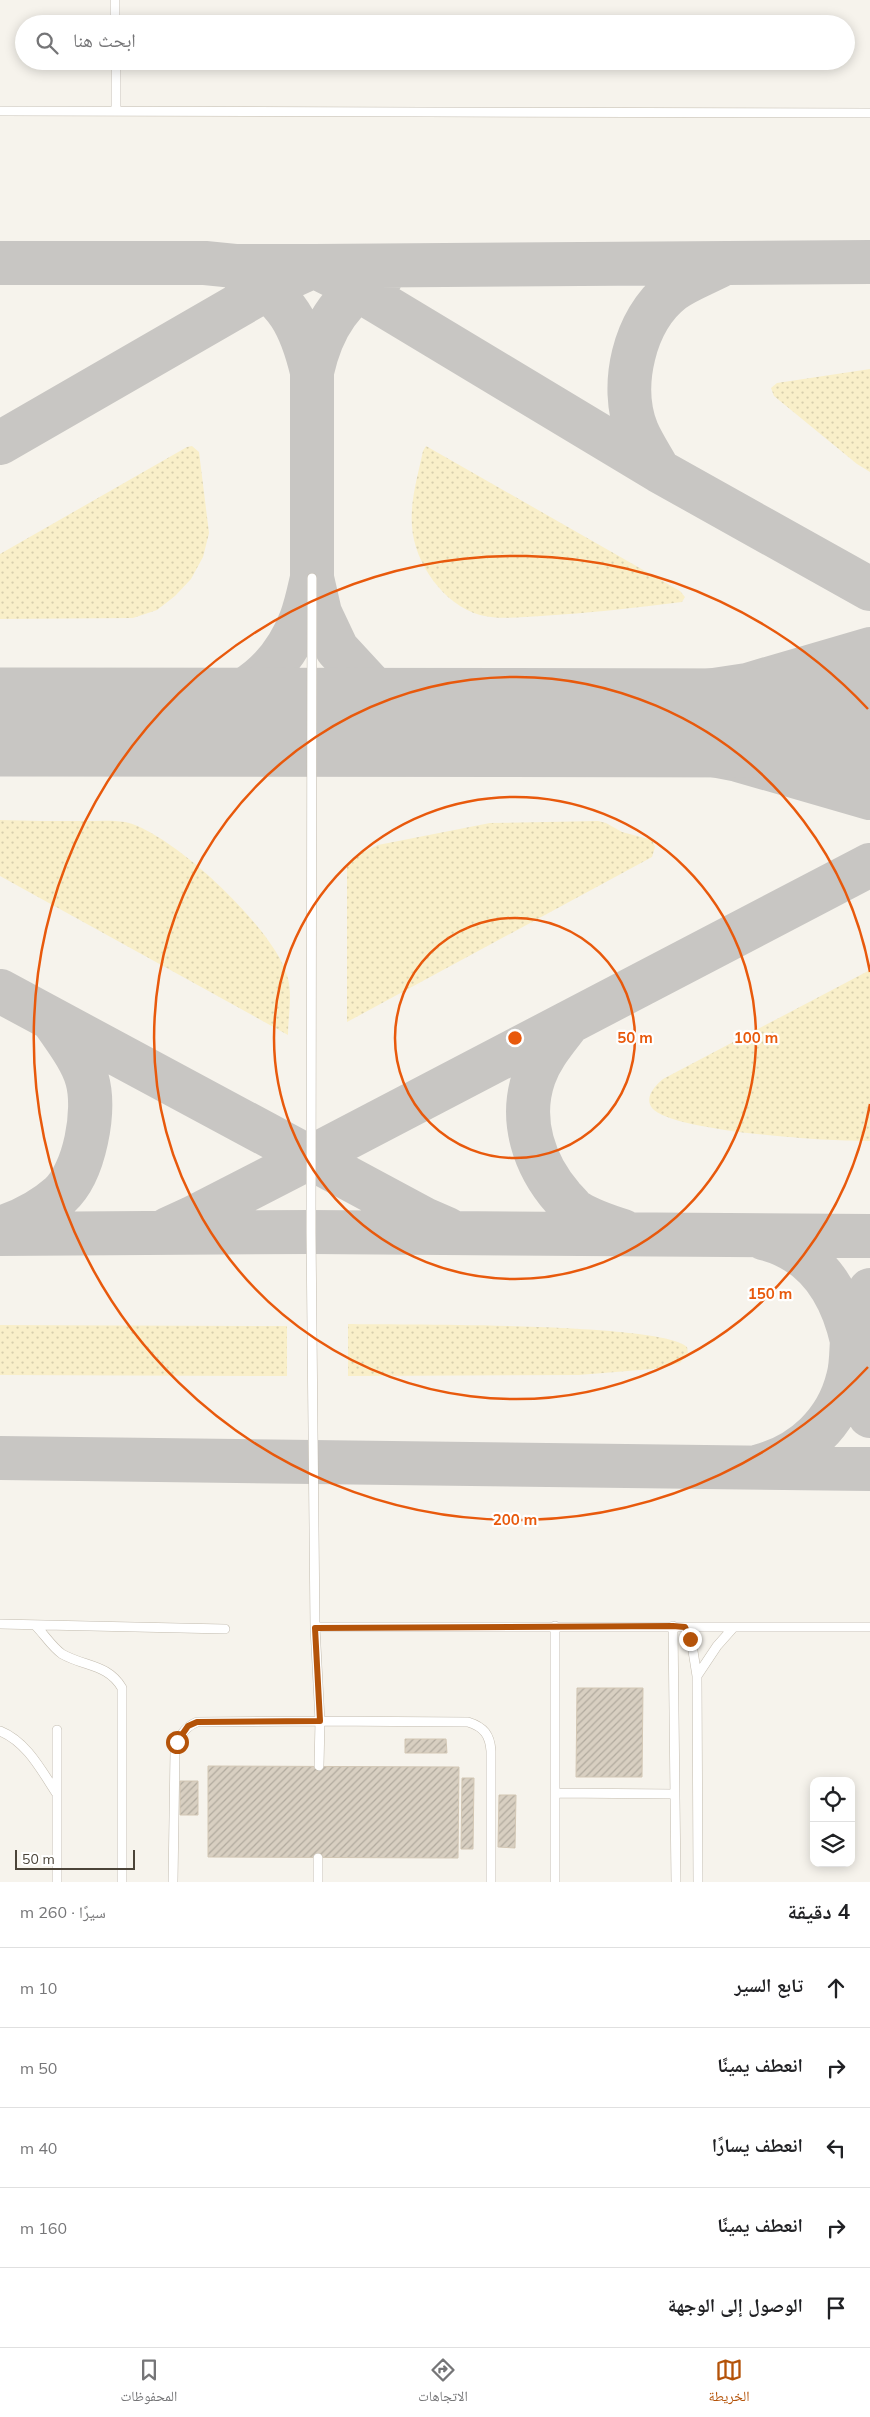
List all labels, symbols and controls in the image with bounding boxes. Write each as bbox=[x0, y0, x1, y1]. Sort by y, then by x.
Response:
search box bbox=[15, 15, 855, 70]
text: ابحث هنا bbox=[73, 28, 136, 52]
icon: search bbox=[33, 29, 61, 57]
text: 50 m bbox=[617, 1028, 653, 1047]
text: 100 m bbox=[734, 1028, 778, 1047]
centre of rings bbox=[506, 1029, 524, 1047]
text: 150 m bbox=[748, 1284, 792, 1303]
text: 200 m bbox=[493, 1510, 537, 1529]
route end bbox=[679, 1628, 702, 1651]
route start bbox=[166, 1731, 189, 1754]
map controls bbox=[810, 1777, 855, 1867]
button: locate bbox=[810, 1777, 855, 1822]
button: layers bbox=[810, 1822, 855, 1867]
scale bar bbox=[15, 1847, 135, 1870]
text: 50 m bbox=[22, 1850, 55, 1868]
text: 4 دقيقة bbox=[788, 1898, 850, 1924]
text: سيرًا · 260 m bbox=[20, 1902, 106, 1922]
text: تابع السير bbox=[734, 1973, 803, 1997]
icon: ahead bbox=[822, 1974, 850, 2002]
text: 10 m bbox=[20, 1978, 57, 1998]
text: انعطف يمينًا bbox=[717, 2053, 803, 2077]
icon: right bbox=[822, 2054, 850, 2082]
text: 50 m bbox=[20, 2058, 57, 2078]
text: انعطف يسارًا bbox=[712, 2133, 803, 2157]
icon: left bbox=[822, 2134, 850, 2162]
text: 40 m bbox=[20, 2138, 57, 2158]
text: انعطف يمينًا bbox=[717, 2213, 803, 2237]
icon: right bbox=[822, 2214, 850, 2242]
text: 160 m bbox=[20, 2218, 67, 2238]
text: الوصول إلى الوجهة bbox=[668, 2293, 803, 2317]
icon: arrive bbox=[822, 2294, 850, 2322]
tab: المحفوظات bbox=[120, 2356, 177, 2410]
tab: الاتجاهات bbox=[418, 2356, 468, 2410]
tab: الخريطة bbox=[708, 2356, 750, 2410]

